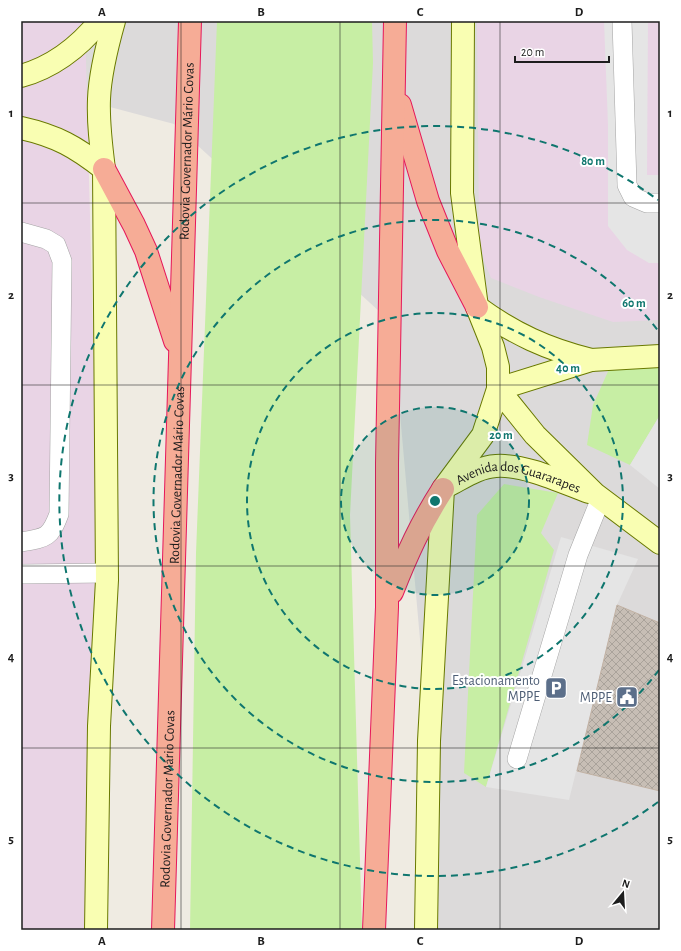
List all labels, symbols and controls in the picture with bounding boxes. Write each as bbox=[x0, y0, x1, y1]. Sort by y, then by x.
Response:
text: A bbox=[98, 6, 106, 19]
text: B bbox=[257, 6, 265, 19]
text: C bbox=[417, 6, 424, 19]
text: D bbox=[575, 6, 584, 19]
scale bar bbox=[515, 38, 609, 64]
text: 20 m bbox=[521, 46, 544, 58]
street label: Rodovia Governador Mário Covas bbox=[177, 62, 197, 240]
text: 1 bbox=[9, 107, 13, 120]
text: 1 bbox=[668, 107, 672, 120]
text: 80 m bbox=[581, 155, 605, 167]
text: 2 bbox=[8, 289, 14, 302]
text: 2 bbox=[667, 289, 673, 302]
text: 60 m bbox=[622, 297, 646, 309]
text: 40 m bbox=[556, 362, 580, 374]
street label: Rodovia Governador Mário Covas bbox=[168, 386, 187, 564]
text: 20 m bbox=[489, 429, 513, 441]
street label: Avenida dos Guararapes bbox=[454, 460, 582, 496]
text: 3 bbox=[8, 470, 14, 483]
text: 3 bbox=[667, 470, 673, 483]
centre of rings bbox=[428, 494, 442, 508]
text: 4 bbox=[8, 651, 15, 664]
text: 4 bbox=[667, 651, 674, 664]
place label: Estacionamento MPPE bbox=[452, 674, 540, 704]
parking icon: Estacionamento MPPE bbox=[543, 675, 569, 701]
public building icon: MPPE bbox=[614, 684, 640, 710]
place label: MPPE bbox=[580, 691, 612, 705]
street label: Rodovia Governador Mário Covas bbox=[158, 710, 178, 888]
text: 5 bbox=[8, 833, 14, 846]
text: 5 bbox=[667, 833, 673, 846]
north arrow bbox=[603, 873, 643, 913]
text: N bbox=[621, 878, 631, 890]
text: A bbox=[98, 935, 106, 948]
text: B bbox=[257, 935, 265, 948]
text: C bbox=[417, 935, 424, 948]
text: D bbox=[575, 935, 584, 948]

